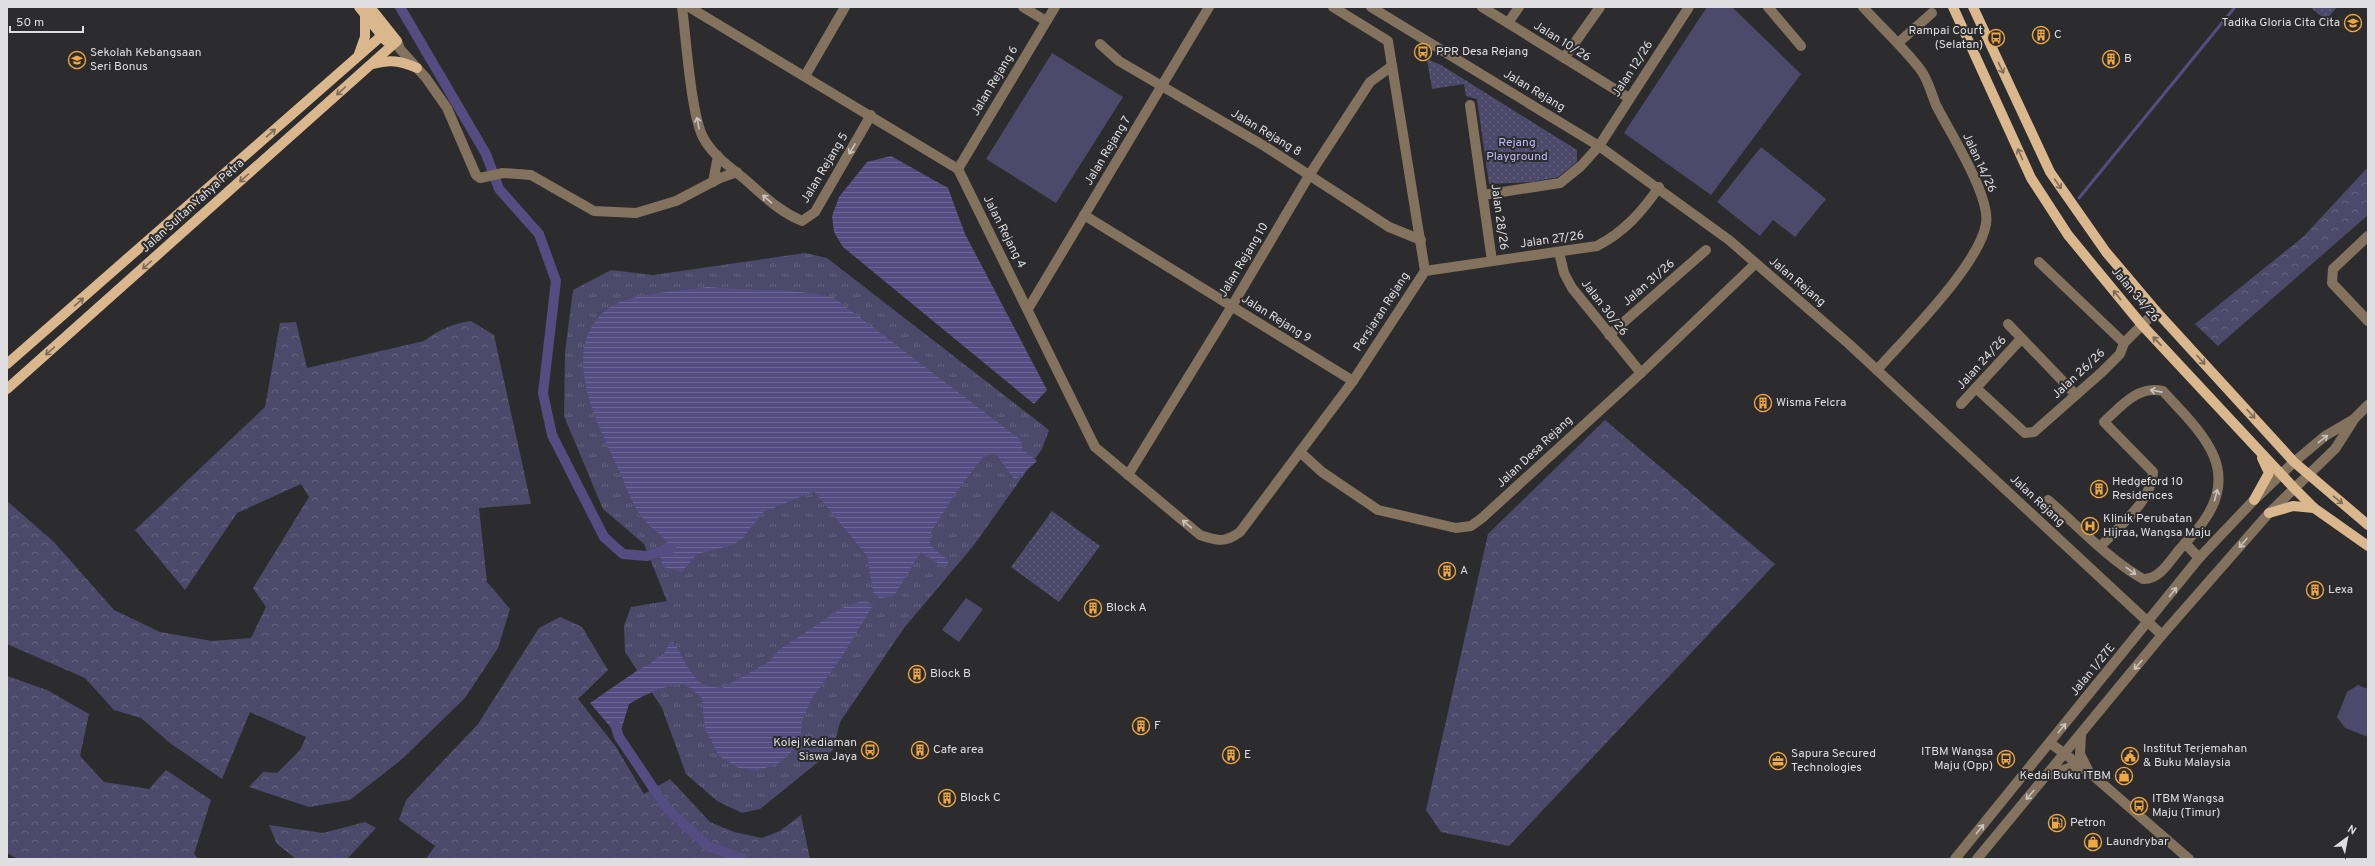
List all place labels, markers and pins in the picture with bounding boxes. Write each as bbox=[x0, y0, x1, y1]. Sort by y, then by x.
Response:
school or university icon: Tadika Gloria Cita Cita bbox=[2343, 13, 2363, 33]
place label: Tadika Gloria Cita Cita bbox=[2222, 15, 2340, 31]
place label: Rampai Court (Selatan) bbox=[1908, 23, 1983, 53]
building icon: C bbox=[2031, 25, 2051, 45]
place label: C bbox=[2054, 27, 2062, 43]
bus stop icon: Rampai Court (Selatan) bbox=[1986, 28, 2006, 48]
bus stop icon: PPR Desa Rejang bbox=[1413, 42, 1433, 62]
place label: PPR Desa Rejang bbox=[1436, 44, 1528, 60]
place label: Sekolah Kebangsaan Seri Bonus bbox=[90, 45, 201, 75]
building icon: B bbox=[2101, 49, 2121, 69]
school or university icon: Sekolah Kebangsaan Seri Bonus bbox=[67, 50, 87, 70]
place label: B bbox=[2124, 51, 2132, 67]
building icon: Wisma Felcra bbox=[1753, 393, 1773, 413]
place label: Wisma Felcra bbox=[1776, 395, 1846, 411]
place label: Hedgeford 10 Residences bbox=[2112, 474, 2183, 504]
building icon: Hedgeford 10 Residences bbox=[2089, 479, 2109, 499]
place label: Klinik Perubatan Hijraa, Wangsa Maju bbox=[2103, 511, 2211, 541]
hospital icon: Klinik Perubatan Hijraa, Wangsa Maju bbox=[2080, 516, 2100, 536]
building icon: A bbox=[1437, 561, 1457, 581]
place label: A bbox=[1460, 563, 1468, 579]
building icon: Lexa bbox=[2305, 580, 2325, 600]
place label: Lexa bbox=[2328, 582, 2353, 598]
building icon: Block A bbox=[1083, 598, 1103, 618]
place label: Block A bbox=[1106, 600, 1147, 616]
building icon: Block B bbox=[907, 664, 927, 684]
place label: Block B bbox=[930, 666, 971, 682]
building icon: F bbox=[1131, 716, 1151, 736]
place label: F bbox=[1154, 718, 1161, 734]
place label: Kolej Kediaman Siswa Jaya bbox=[773, 735, 857, 765]
bus stop icon: Kolej Kediaman Siswa Jaya bbox=[860, 740, 880, 760]
building icon: Cafe area bbox=[910, 740, 930, 760]
place label: Institut Terjemahan & Buku Malaysia bbox=[2143, 741, 2247, 771]
place label: Cafe area bbox=[933, 742, 984, 758]
place label: ITBM Wangsa Maju (Opp) bbox=[1921, 744, 1993, 774]
building icon: E bbox=[1221, 745, 1241, 765]
place label: Sapura Secured Technologies bbox=[1791, 746, 1876, 776]
public building icon: Institut Terjemahan & Buku Malaysia bbox=[2120, 746, 2140, 766]
place label: E bbox=[1244, 747, 1251, 763]
bus stop icon: ITBM Wangsa Maju (Opp) bbox=[1996, 749, 2016, 769]
office icon: Sapura Secured Technologies bbox=[1768, 751, 1788, 771]
shop icon: Kedai Buku ITBM bbox=[2114, 766, 2134, 786]
place label: Kedai Buku ITBM bbox=[2020, 768, 2111, 784]
building icon: Block C bbox=[937, 788, 957, 808]
place label: Block C bbox=[960, 790, 1001, 806]
place label: ITBM Wangsa Maju (Timur) bbox=[2152, 791, 2224, 821]
bus stop icon: ITBM Wangsa Maju (Timur) bbox=[2129, 796, 2149, 816]
fuel station icon: Petron bbox=[2047, 813, 2067, 833]
place label: Petron bbox=[2070, 815, 2106, 831]
shop icon: Laundrybar bbox=[2083, 832, 2103, 852]
place label: Laundrybar bbox=[2106, 834, 2169, 850]

